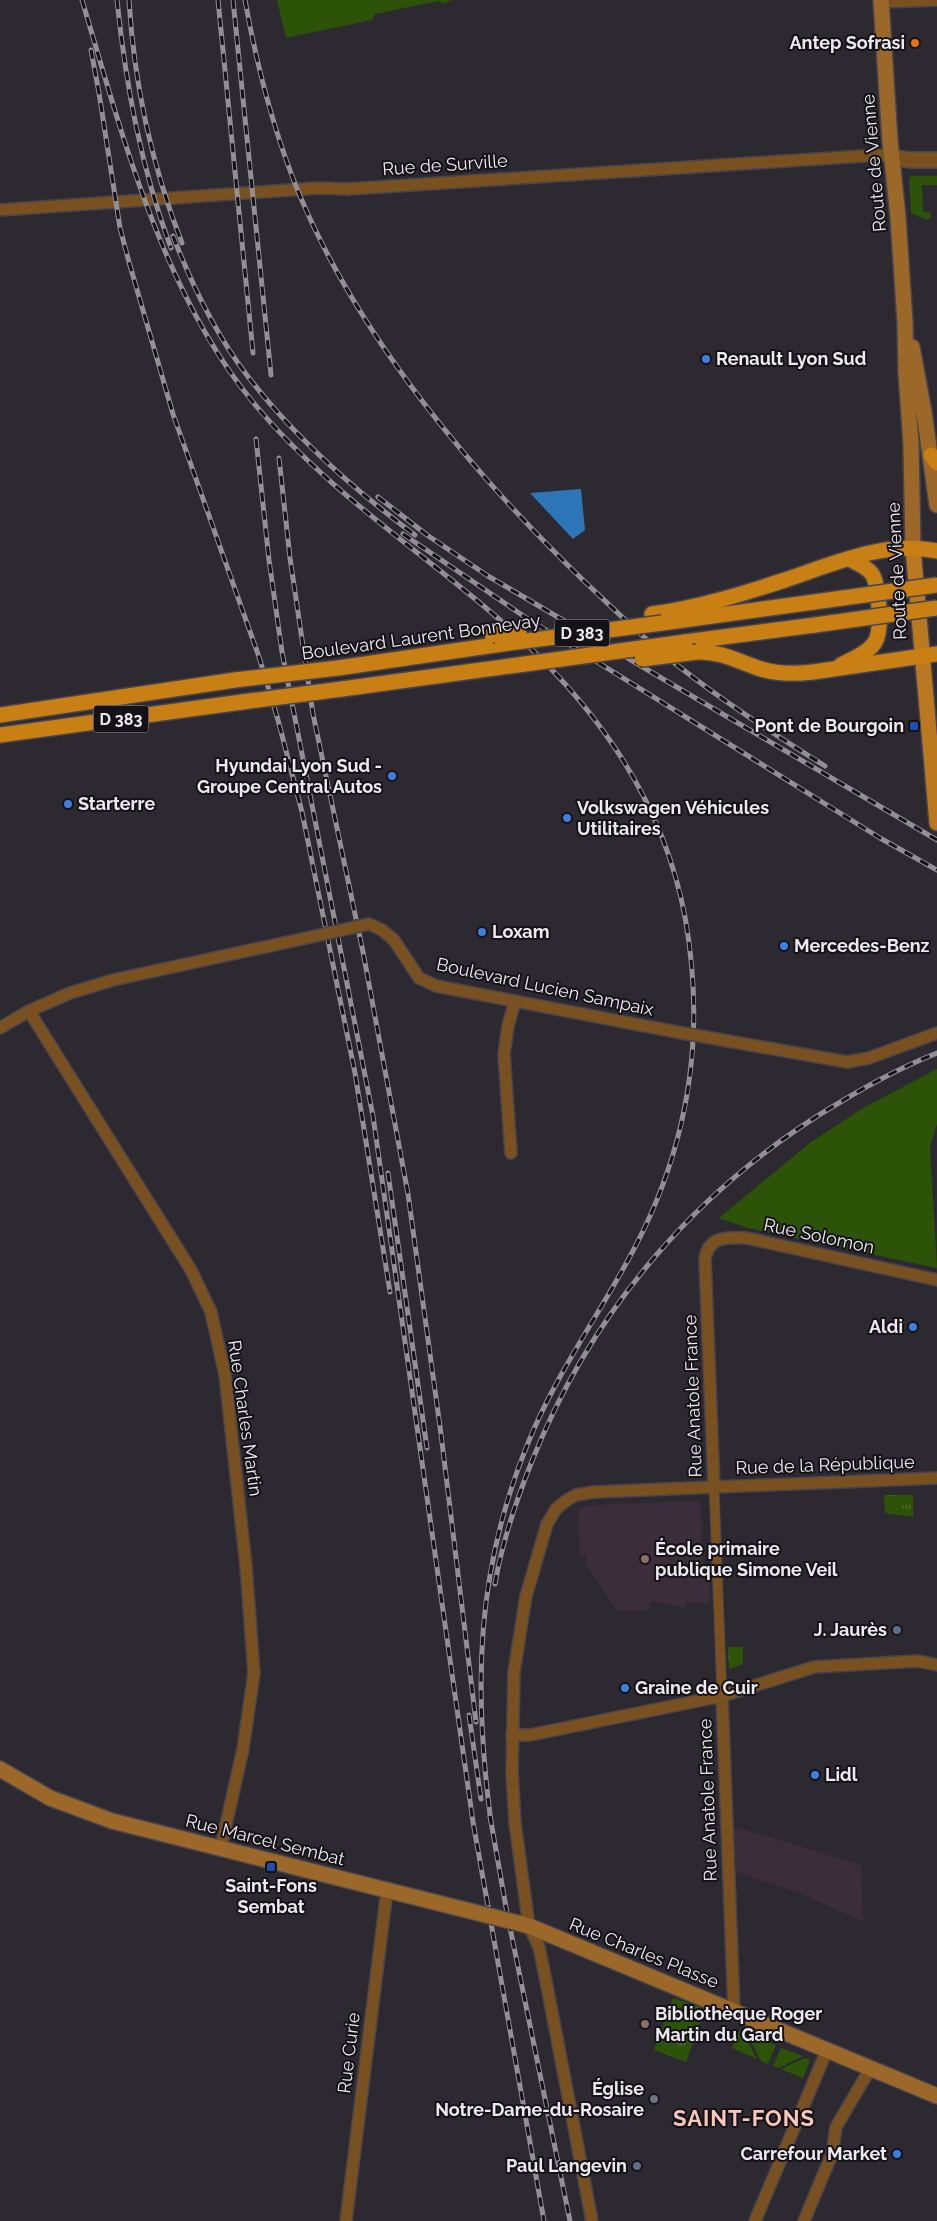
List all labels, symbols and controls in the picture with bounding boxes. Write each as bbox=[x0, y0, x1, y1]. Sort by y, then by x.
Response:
place label: Antep Sofrasi bbox=[790, 32, 905, 53]
marker: Antep Sofrasi bbox=[909, 37, 921, 49]
street label: Route de Vienne bbox=[857, 93, 890, 233]
street label: Rue de Surville bbox=[382, 150, 509, 179]
place label: Renault Lyon Sud bbox=[716, 348, 866, 369]
marker: Renault Lyon Sud bbox=[700, 353, 712, 365]
street label: Route de Vienne bbox=[882, 501, 911, 640]
street label: Boulevard Laurent Bonnevay bbox=[300, 609, 542, 664]
road number: D 383 bbox=[554, 620, 610, 646]
road number: D 383 bbox=[94, 706, 148, 732]
place label: Pont de Bourgoin bbox=[754, 715, 904, 736]
marker: Pont de Bourgoin bbox=[908, 720, 920, 732]
place label: Hyundai Lyon Sud - Groupe Central Autos bbox=[197, 755, 382, 797]
marker: Hyundai Lyon Sud - Groupe Central Autos bbox=[386, 770, 398, 782]
place label: Starterre bbox=[78, 793, 155, 814]
place label: Volkswagen Véhicules Utilitaires bbox=[577, 797, 769, 839]
marker: Starterre bbox=[62, 798, 74, 810]
marker: Volkswagen Véhicules Utilitaires bbox=[561, 812, 573, 824]
place label: Loxam bbox=[492, 921, 549, 942]
marker: Loxam bbox=[476, 926, 488, 938]
place label: Mercedes-Benz bbox=[794, 935, 930, 956]
marker: Mercedes-Benz bbox=[778, 940, 790, 952]
street label: Boulevard Lucien Sampaix bbox=[435, 953, 656, 1020]
street label: Rue Solomon bbox=[762, 1214, 876, 1257]
street label: Rue Anatole France bbox=[679, 1314, 706, 1478]
place label: Aldi bbox=[869, 1316, 903, 1337]
marker: Aldi bbox=[907, 1321, 919, 1333]
street label: Rue Charles Martin bbox=[224, 1339, 267, 1497]
street label: Rue de la République bbox=[735, 1451, 915, 1478]
place label: École primaire publique Simone Veil bbox=[655, 1538, 838, 1580]
marker: École primaire publique Simone Veil bbox=[639, 1553, 651, 1565]
place label: J. Jaurès bbox=[814, 1619, 887, 1640]
marker: J. Jaurès bbox=[891, 1624, 903, 1636]
place label: Graine de Cuir bbox=[635, 1677, 758, 1698]
marker: Graine de Cuir bbox=[619, 1682, 631, 1694]
street label: Rue Anatole France bbox=[694, 1718, 721, 1882]
place label: Lidl bbox=[825, 1764, 858, 1785]
marker: Lidl bbox=[809, 1769, 821, 1781]
street label: Rue Marcel Sembat bbox=[183, 1810, 347, 1869]
marker: Saint-Fons Sembat bbox=[265, 1861, 277, 1873]
place label: Saint-Fons Sembat bbox=[225, 1875, 317, 1917]
street label: Rue Charles Plasse bbox=[567, 1913, 722, 1992]
place label: Bibliothèque Roger Martin du Gard bbox=[655, 2003, 822, 2045]
street label: Rue Curie bbox=[333, 2011, 364, 2095]
marker: Bibliothèque Roger Martin du Gard bbox=[639, 2018, 651, 2030]
place label: Église Notre-Dame-du-Rosaire bbox=[435, 2078, 644, 2120]
marker: Église Notre-Dame-du-Rosaire bbox=[648, 2093, 660, 2105]
district label: SAINT-FONS bbox=[673, 2105, 815, 2131]
place label: Carrefour Market bbox=[740, 2143, 887, 2164]
marker: Carrefour Market bbox=[891, 2148, 903, 2160]
place label: Paul Langevin bbox=[506, 2155, 627, 2176]
marker: Paul Langevin bbox=[631, 2160, 643, 2172]

